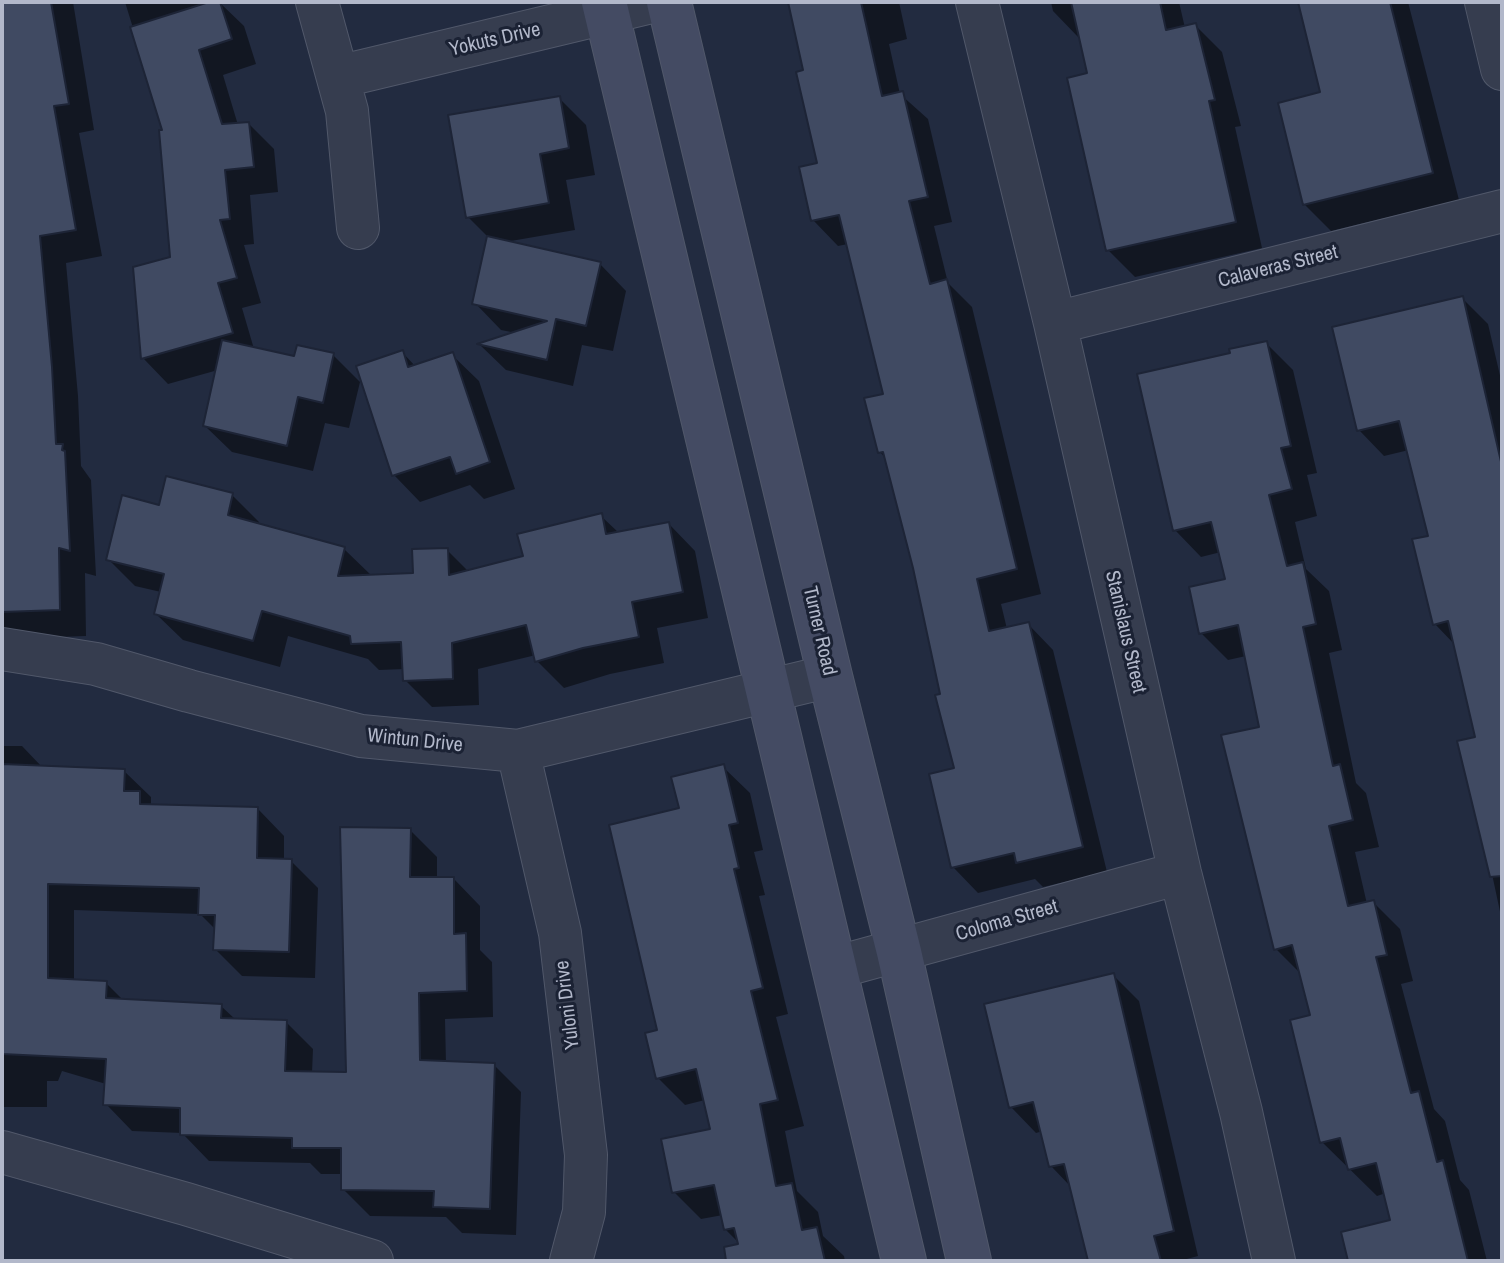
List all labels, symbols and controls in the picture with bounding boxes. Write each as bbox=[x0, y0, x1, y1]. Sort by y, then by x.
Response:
street label: Yokuts Drive bbox=[447, 18, 543, 62]
street label: Calaveras Street bbox=[1216, 241, 1340, 293]
street label: Stanislaus Street bbox=[1099, 568, 1151, 696]
street label: Turner Road bbox=[797, 584, 841, 678]
street label: Wintun Drive bbox=[366, 724, 464, 758]
street label: Coloma Street bbox=[953, 895, 1061, 947]
street label: Yuloni Drive bbox=[551, 959, 585, 1051]

